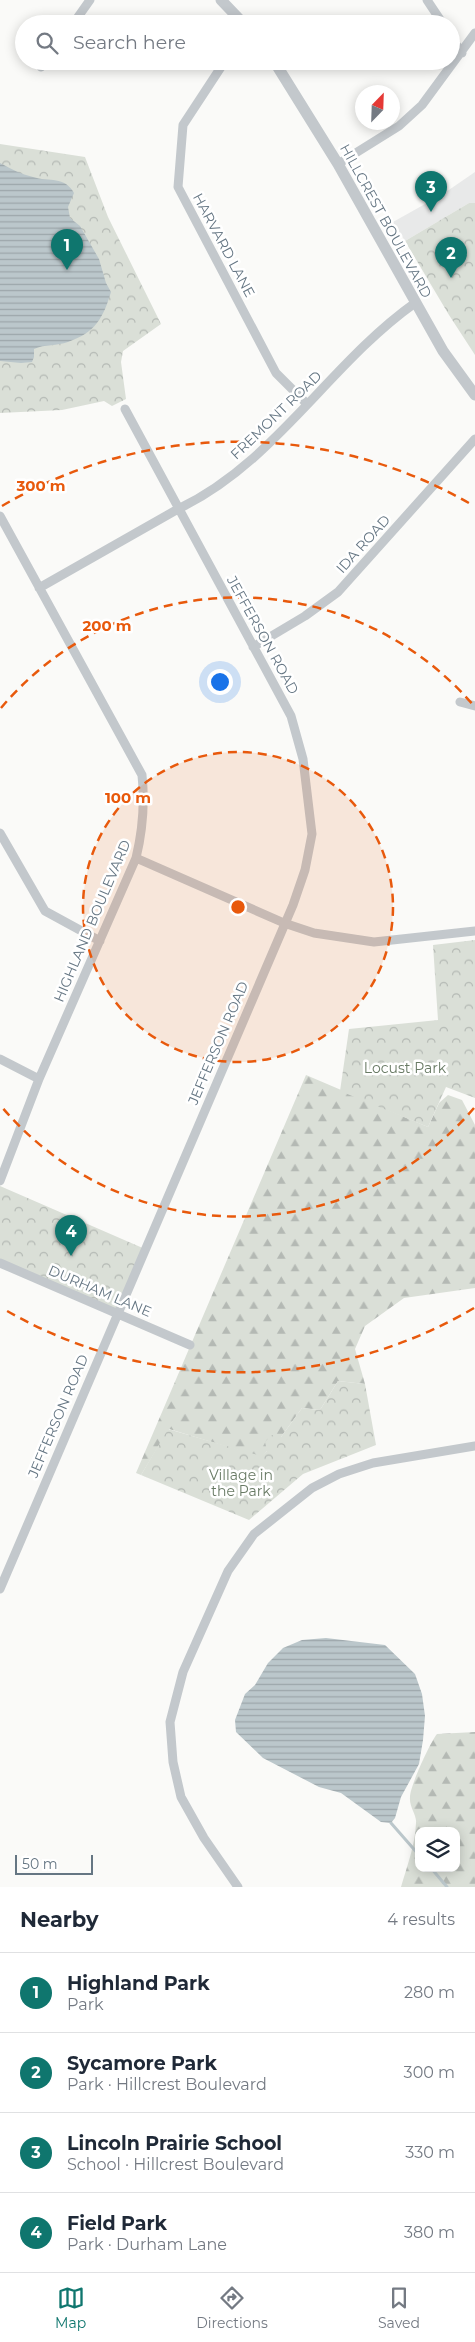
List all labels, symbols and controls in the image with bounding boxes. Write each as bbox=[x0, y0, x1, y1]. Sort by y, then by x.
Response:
search box bbox=[15, 15, 460, 70]
icon: search bbox=[33, 29, 61, 57]
text: Search here bbox=[73, 31, 186, 54]
north arrow bbox=[355, 85, 400, 130]
street label: HILLCREST BOULEVARD bbox=[336, 141, 436, 301]
pin: 3 bbox=[415, 171, 447, 212]
street label: HARVARD LANE bbox=[189, 190, 259, 300]
pin: 1 bbox=[51, 229, 83, 270]
pin: 2 bbox=[435, 237, 467, 278]
street label: FREMONT ROAD bbox=[227, 367, 325, 463]
text: 300 m bbox=[15, 476, 66, 495]
street label: IDA ROAD bbox=[332, 511, 394, 577]
street label: JEFFERSON ROAD bbox=[223, 572, 303, 697]
text: 200 m bbox=[82, 616, 132, 635]
your location bbox=[207, 669, 233, 695]
text: 100 m bbox=[105, 788, 151, 807]
street label: HIGHLAND BOULEVARD bbox=[50, 837, 134, 1005]
centre of rings bbox=[229, 898, 247, 916]
street label: JEFFERSON ROAD bbox=[183, 979, 252, 1108]
park label: Locust Park bbox=[364, 1059, 447, 1077]
pin: 4 bbox=[55, 1215, 87, 1256]
street label: DURHAM LANE bbox=[46, 1261, 154, 1321]
street label: JEFFERSON ROAD bbox=[23, 1352, 92, 1481]
park label: Village in the Park bbox=[209, 1466, 273, 1500]
map controls bbox=[415, 1827, 460, 1872]
button: layers bbox=[415, 1827, 460, 1872]
scale bar bbox=[15, 1852, 92, 1875]
text: 50 m bbox=[22, 1855, 58, 1873]
text: Nearby bbox=[20, 1907, 99, 1932]
text: 4 results bbox=[387, 1910, 455, 1929]
text: Highland Park bbox=[67, 1972, 210, 1995]
text: 1 bbox=[33, 1983, 39, 2002]
text: 280 m bbox=[404, 1983, 455, 2002]
text: Park bbox=[67, 1995, 104, 2014]
text: Sycamore Park bbox=[67, 2052, 217, 2075]
text: 2 bbox=[31, 2063, 41, 2082]
text: 300 m bbox=[404, 2063, 455, 2082]
text: Park · Hillcrest Boulevard bbox=[67, 2075, 267, 2094]
text: Lincoln Prairie School bbox=[67, 2132, 282, 2155]
text: 3 bbox=[31, 2143, 41, 2162]
text: 330 m bbox=[405, 2143, 455, 2162]
text: School · Hillcrest Boulevard bbox=[67, 2155, 284, 2174]
text: Field Park bbox=[67, 2212, 167, 2235]
text: 4 bbox=[30, 2223, 42, 2242]
text: 380 m bbox=[404, 2223, 455, 2242]
text: Park · Durham Lane bbox=[67, 2235, 227, 2254]
tab: Map bbox=[55, 2284, 86, 2332]
tab: Directions bbox=[196, 2284, 268, 2332]
tab: Saved bbox=[378, 2284, 420, 2332]

